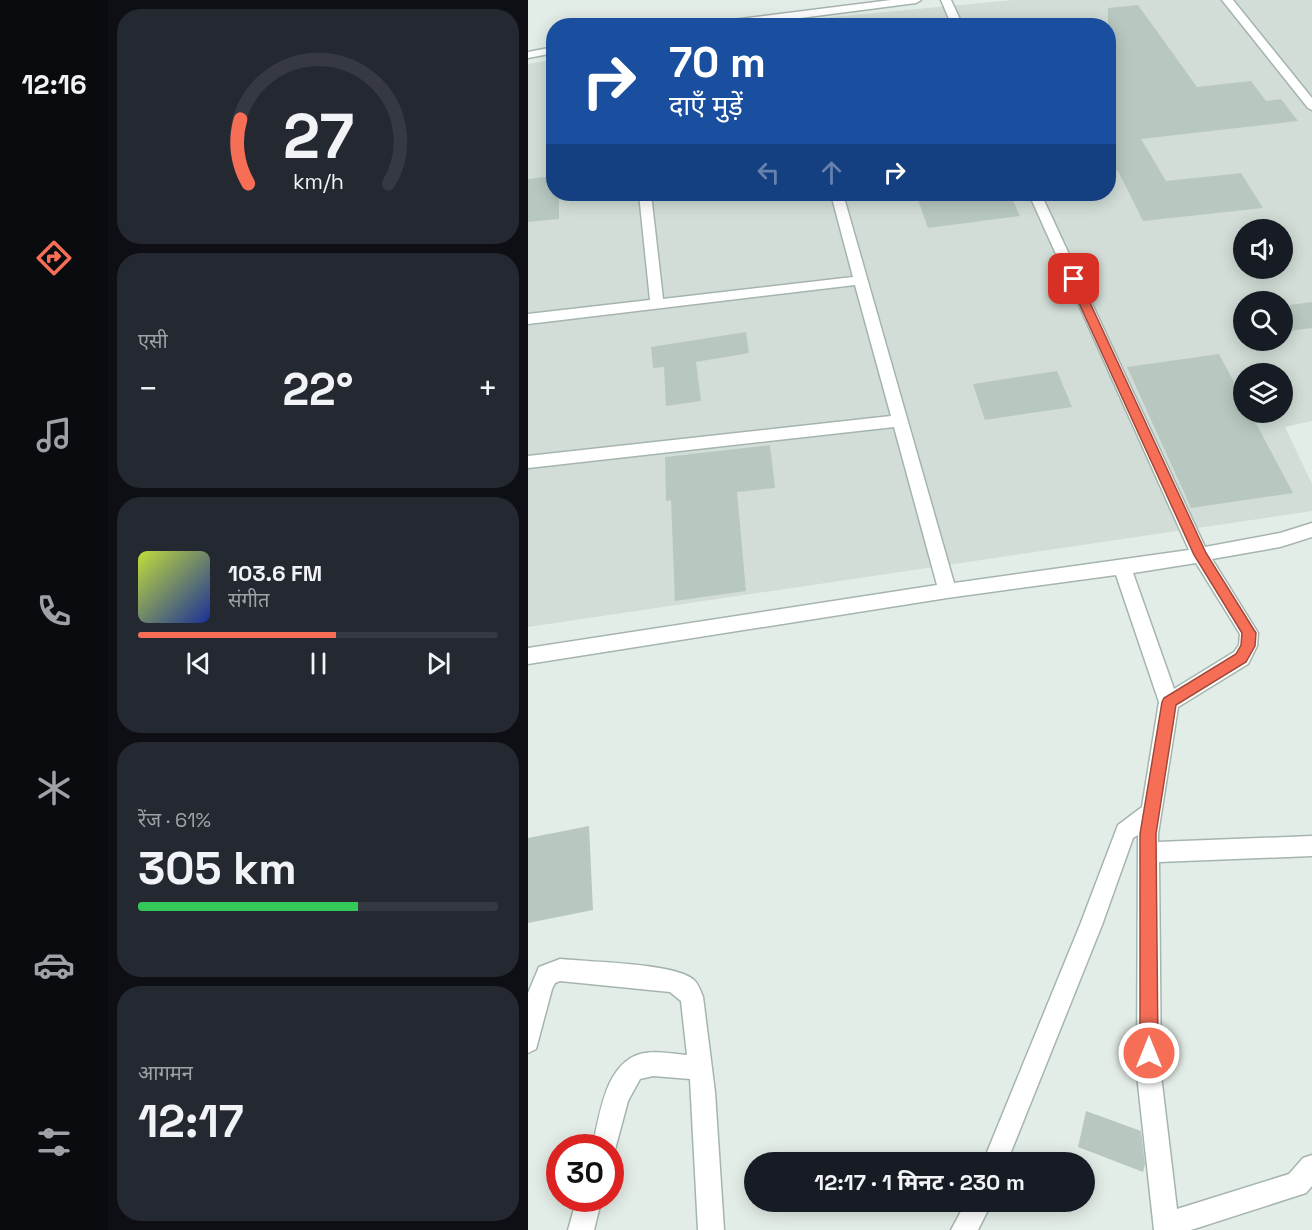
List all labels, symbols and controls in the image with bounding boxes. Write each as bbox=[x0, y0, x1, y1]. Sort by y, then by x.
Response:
text: 70 m bbox=[669, 36, 766, 89]
icon: right bbox=[570, 42, 648, 120]
text: 12:16 bbox=[21, 67, 87, 102]
text: दाएँ मुड़ें bbox=[669, 88, 743, 123]
text: 27 bbox=[282, 97, 354, 176]
icon: left bbox=[752, 156, 785, 189]
icon: ahead bbox=[815, 156, 848, 189]
icon: right bbox=[878, 156, 911, 189]
text: km/h bbox=[292, 168, 344, 195]
map controls bbox=[1233, 219, 1293, 423]
button: sound bbox=[1233, 219, 1293, 279]
icon: directions bbox=[33, 237, 75, 279]
pin bbox=[1048, 253, 1099, 304]
icon: arrive bbox=[1057, 262, 1090, 295]
button: search bbox=[1233, 291, 1293, 351]
text: एसी bbox=[138, 328, 168, 354]
text: 22° bbox=[282, 361, 354, 418]
button: layers bbox=[1233, 363, 1293, 423]
text: − bbox=[138, 368, 158, 410]
text: + bbox=[478, 368, 498, 410]
icon: music bbox=[33, 414, 75, 456]
text: 103.6 FM bbox=[228, 559, 322, 587]
text: संगीत bbox=[228, 587, 269, 613]
icon: phone bbox=[33, 590, 75, 632]
icon: previous bbox=[182, 647, 215, 680]
icon: pause bbox=[302, 647, 335, 680]
icon: next bbox=[422, 647, 455, 680]
icon: climate bbox=[33, 767, 75, 809]
text: रेंज · 61% bbox=[138, 807, 211, 833]
text: 305 km bbox=[138, 840, 297, 897]
icon: car bbox=[33, 944, 75, 986]
position arrow bbox=[1117, 1021, 1181, 1085]
text: आगमन bbox=[138, 1060, 193, 1086]
text: 12:17 bbox=[138, 1093, 244, 1150]
icon: filters bbox=[33, 1121, 75, 1163]
speed limit sign: 30 bbox=[546, 1134, 624, 1212]
text: 12:17 · 1 मिनट · 230 m bbox=[814, 1168, 1025, 1196]

